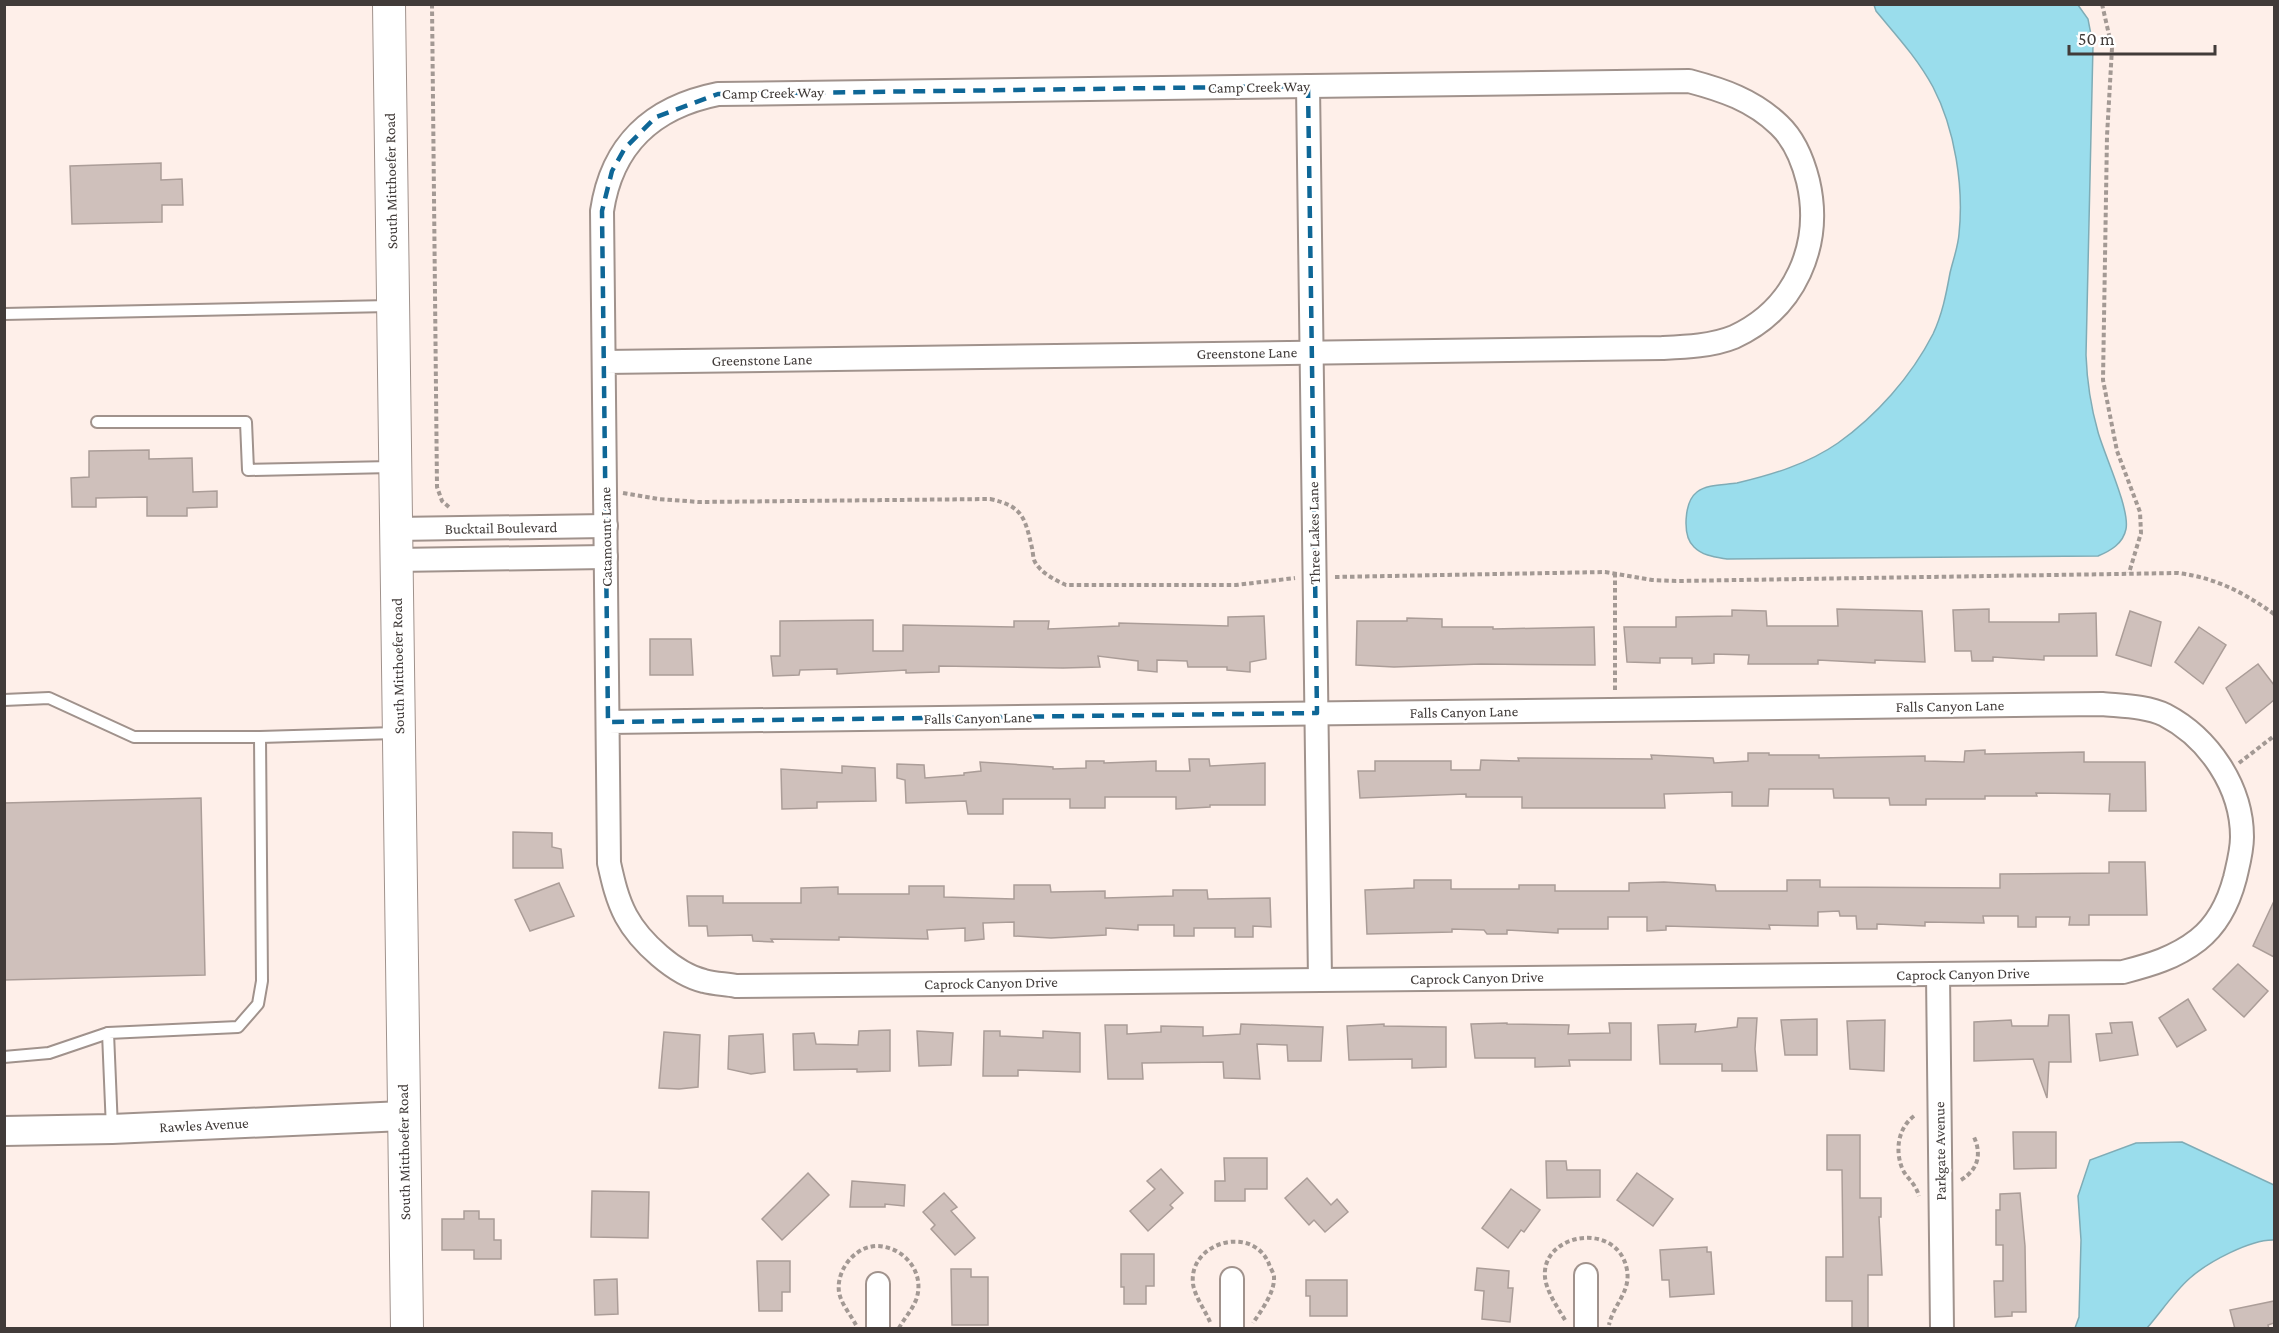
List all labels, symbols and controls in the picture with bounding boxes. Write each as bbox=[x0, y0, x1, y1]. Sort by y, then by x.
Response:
scale bar bbox=[2069, 18, 2214, 56]
text: 50 m bbox=[2078, 29, 2115, 49]
street label: Camp Creek Way bbox=[1208, 78, 1310, 97]
street label: Camp Creek Way bbox=[722, 84, 824, 103]
street label: South Mitthoefer Road bbox=[382, 113, 400, 249]
street label: Greenstone Lane bbox=[1197, 344, 1298, 362]
street label: Greenstone Lane bbox=[712, 351, 813, 369]
street label: Three Lakes Lane bbox=[1305, 481, 1323, 585]
street label: Catamount Lane bbox=[597, 487, 615, 587]
street label: Bucktail Boulevard bbox=[444, 519, 558, 537]
street label: South Mitthoefer Road bbox=[389, 598, 407, 734]
street label: Falls Canyon Lane bbox=[1896, 697, 2005, 716]
street label: Falls Canyon Lane bbox=[1410, 703, 1519, 722]
street label: Falls Canyon Lane bbox=[924, 709, 1033, 728]
street label: Caprock Canyon Drive bbox=[1896, 965, 2030, 984]
street label: Caprock Canyon Drive bbox=[1410, 969, 1544, 988]
street label: Caprock Canyon Drive bbox=[924, 974, 1058, 993]
street label: South Mitthoefer Road bbox=[395, 1084, 413, 1220]
street label: Parkgate Avenue bbox=[1931, 1101, 1950, 1201]
street label: Rawles Avenue bbox=[159, 1115, 250, 1135]

